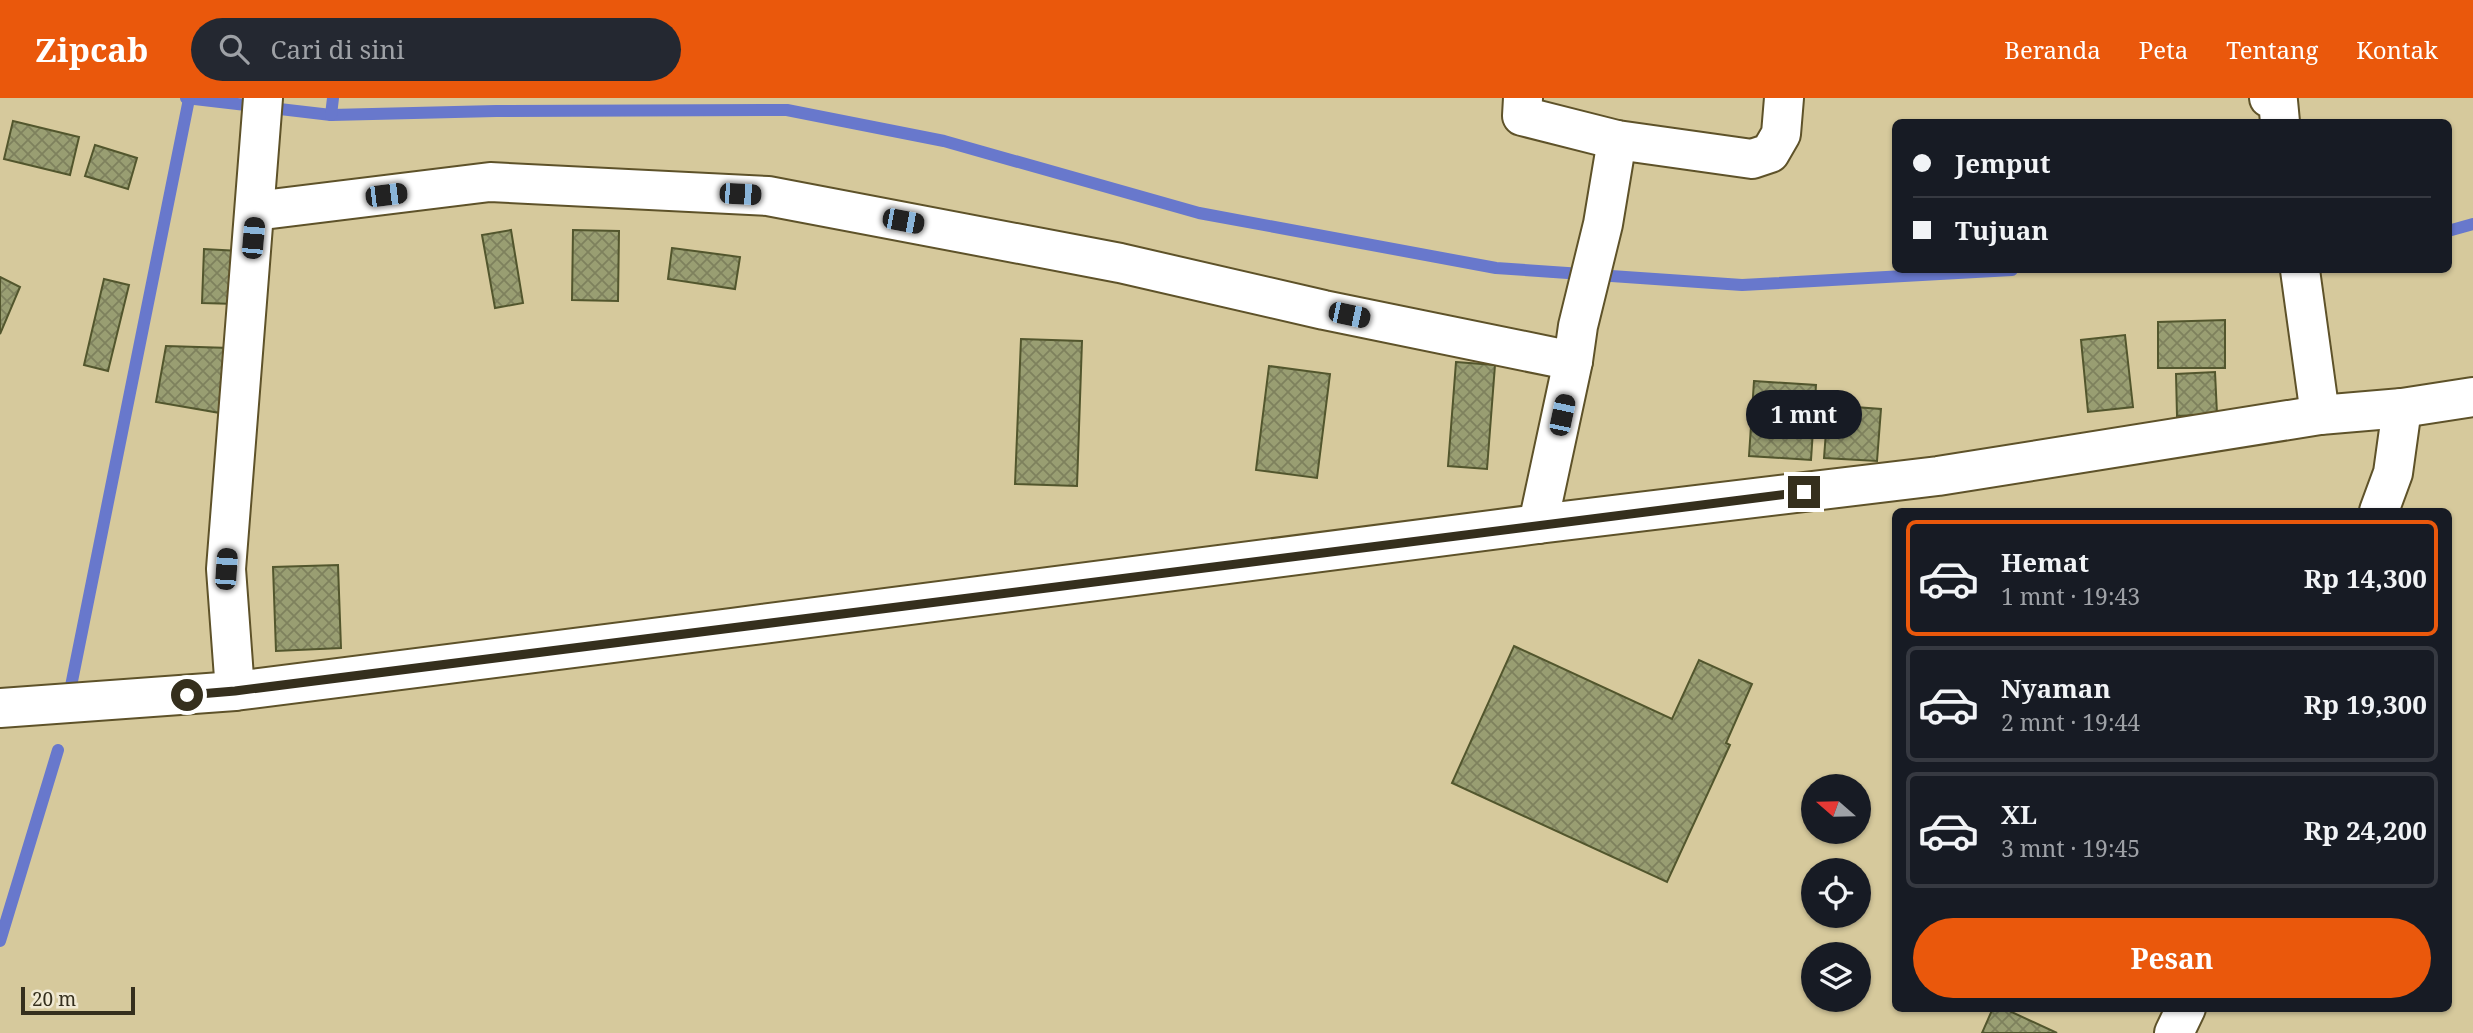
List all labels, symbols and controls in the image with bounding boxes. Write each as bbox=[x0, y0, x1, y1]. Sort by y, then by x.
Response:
search box bbox=[191, 18, 681, 81]
text: Zipcab bbox=[35, 27, 149, 72]
icon: search bbox=[215, 30, 253, 68]
text: Cari di sini bbox=[271, 31, 405, 67]
text: Beranda bbox=[2004, 33, 2101, 66]
text: Peta bbox=[2139, 33, 2188, 66]
text: Tentang bbox=[2226, 33, 2318, 66]
text: Kontak bbox=[2356, 33, 2438, 66]
text: Jemput bbox=[1955, 145, 2050, 181]
car bbox=[364, 182, 409, 208]
car bbox=[719, 182, 762, 206]
car bbox=[881, 207, 926, 235]
text: Tujuan bbox=[1955, 212, 2049, 248]
car bbox=[241, 216, 266, 260]
car bbox=[1327, 300, 1372, 330]
callout: 1 mnt bbox=[1746, 390, 1862, 440]
car bbox=[1548, 392, 1577, 438]
text: 1 mnt bbox=[1771, 398, 1837, 430]
route end bbox=[1788, 476, 1820, 508]
text: Hemat bbox=[2001, 544, 2089, 580]
car bbox=[215, 547, 238, 591]
icon: car bbox=[1917, 547, 1980, 610]
text: Rp 14,300 bbox=[2304, 560, 2427, 596]
text: 1 mnt · 19:43 bbox=[2001, 580, 2140, 612]
text: Nyaman bbox=[2001, 670, 2111, 706]
icon: car bbox=[1917, 673, 1980, 736]
route start bbox=[171, 679, 203, 711]
text: Rp 19,300 bbox=[2304, 686, 2427, 722]
text: 2 mnt · 19:44 bbox=[2001, 706, 2140, 738]
north arrow bbox=[1801, 774, 1871, 844]
map controls bbox=[1801, 774, 1871, 1012]
text: XL bbox=[2001, 796, 2037, 832]
icon: car bbox=[1917, 799, 1980, 862]
text: Rp 24,200 bbox=[2304, 812, 2427, 848]
text: 3 mnt · 19:45 bbox=[2001, 832, 2140, 864]
button: locate bbox=[1801, 858, 1871, 928]
button: Pesan bbox=[1913, 918, 2431, 998]
button: layers bbox=[1801, 942, 1871, 1012]
scale bar bbox=[21, 984, 135, 1016]
text: 20 m bbox=[32, 986, 76, 1012]

